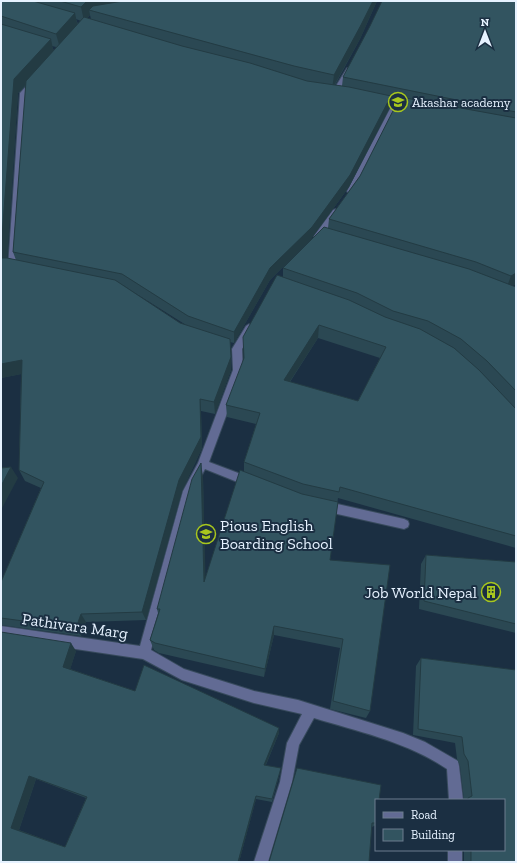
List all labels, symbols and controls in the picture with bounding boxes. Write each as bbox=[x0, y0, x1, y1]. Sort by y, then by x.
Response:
north arrow bbox=[465, 12, 505, 52]
text: N bbox=[481, 16, 490, 29]
school or university icon: Akashar academy bbox=[387, 91, 409, 113]
place label: Akashar academy bbox=[412, 95, 511, 110]
place label: Pious English Boarding School bbox=[220, 516, 333, 553]
school or university icon: Pious English Boarding School bbox=[195, 523, 217, 545]
building icon: Job World Nepal bbox=[480, 581, 502, 603]
place label: Job World Nepal bbox=[365, 583, 477, 602]
street label: Pathivara Marg bbox=[21, 609, 130, 643]
legend bbox=[375, 799, 505, 851]
text: Road bbox=[411, 808, 437, 822]
text: Building bbox=[411, 828, 455, 842]

